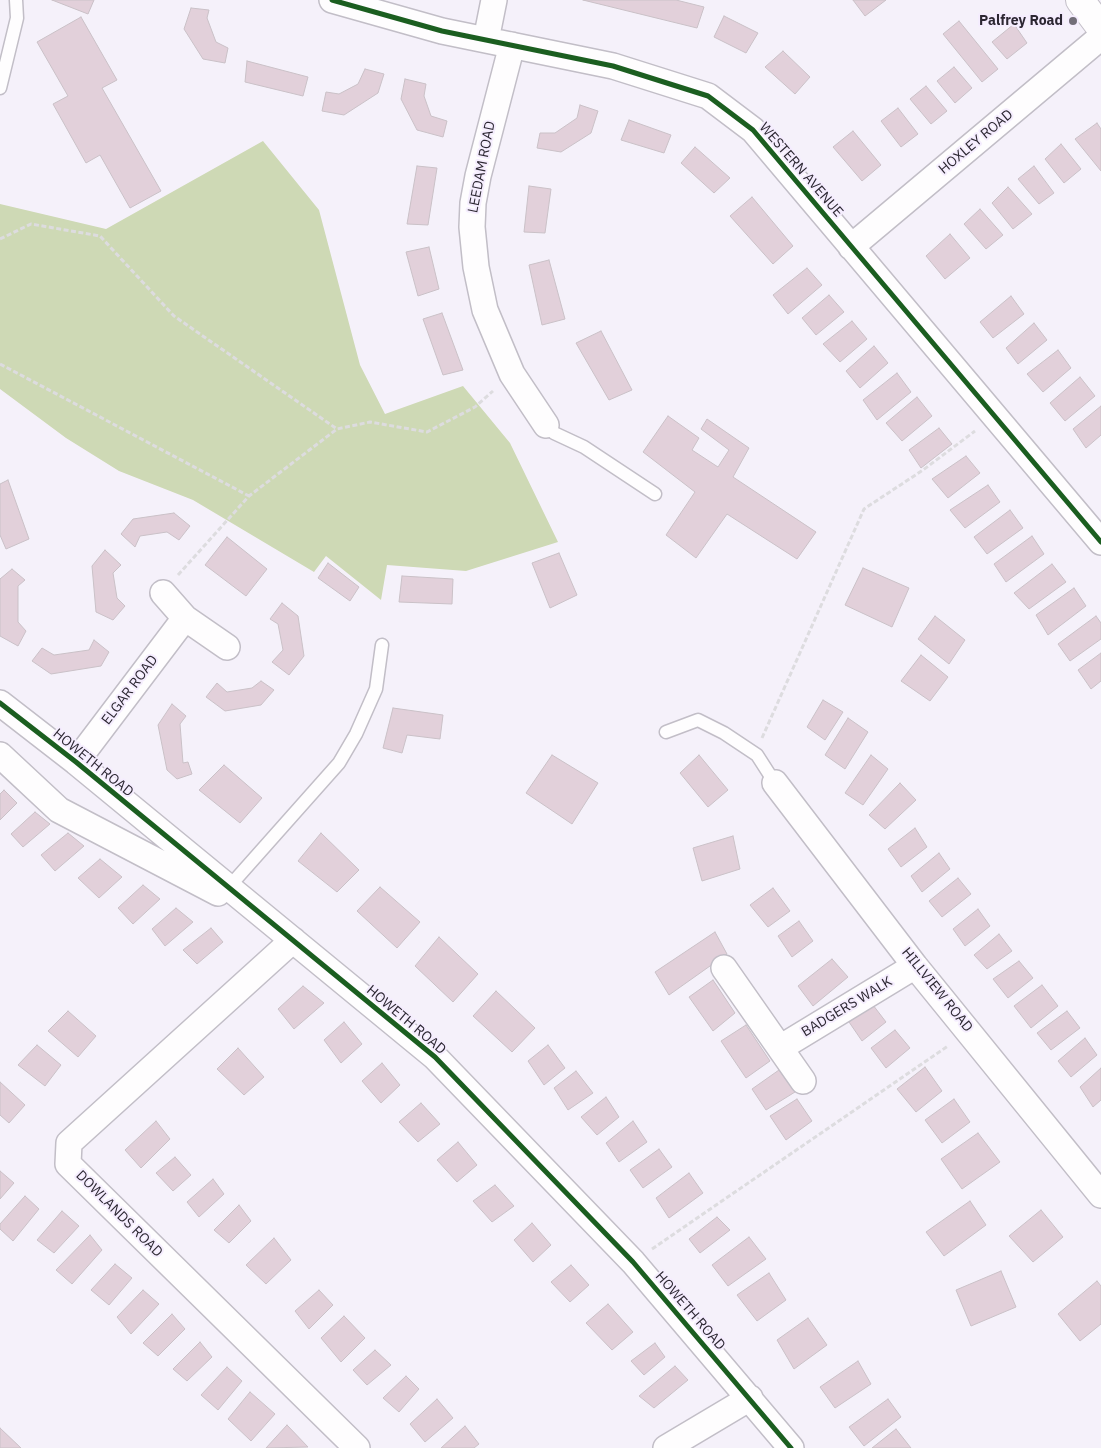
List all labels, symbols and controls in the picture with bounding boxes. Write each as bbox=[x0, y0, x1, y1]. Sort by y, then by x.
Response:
place label: Palfrey Road bbox=[979, 13, 1063, 29]
marker: Palfrey Road bbox=[1067, 15, 1079, 27]
street label: HOXLEY ROAD bbox=[936, 106, 1016, 178]
street label: WESTERN AVENUE bbox=[755, 119, 847, 221]
street label: LEEDAM ROAD bbox=[465, 120, 499, 214]
street label: ELGAR ROAD bbox=[98, 652, 162, 728]
street label: HOWETH ROAD bbox=[49, 725, 137, 801]
street label: HILLVIEW ROAD bbox=[898, 944, 976, 1036]
street label: BADGERS WALK bbox=[799, 973, 895, 1041]
street label: HOWETH ROAD bbox=[363, 982, 449, 1058]
street label: DOWLANDS ROAD bbox=[72, 1167, 166, 1261]
street label: HOWETH ROAD bbox=[651, 1268, 729, 1354]

